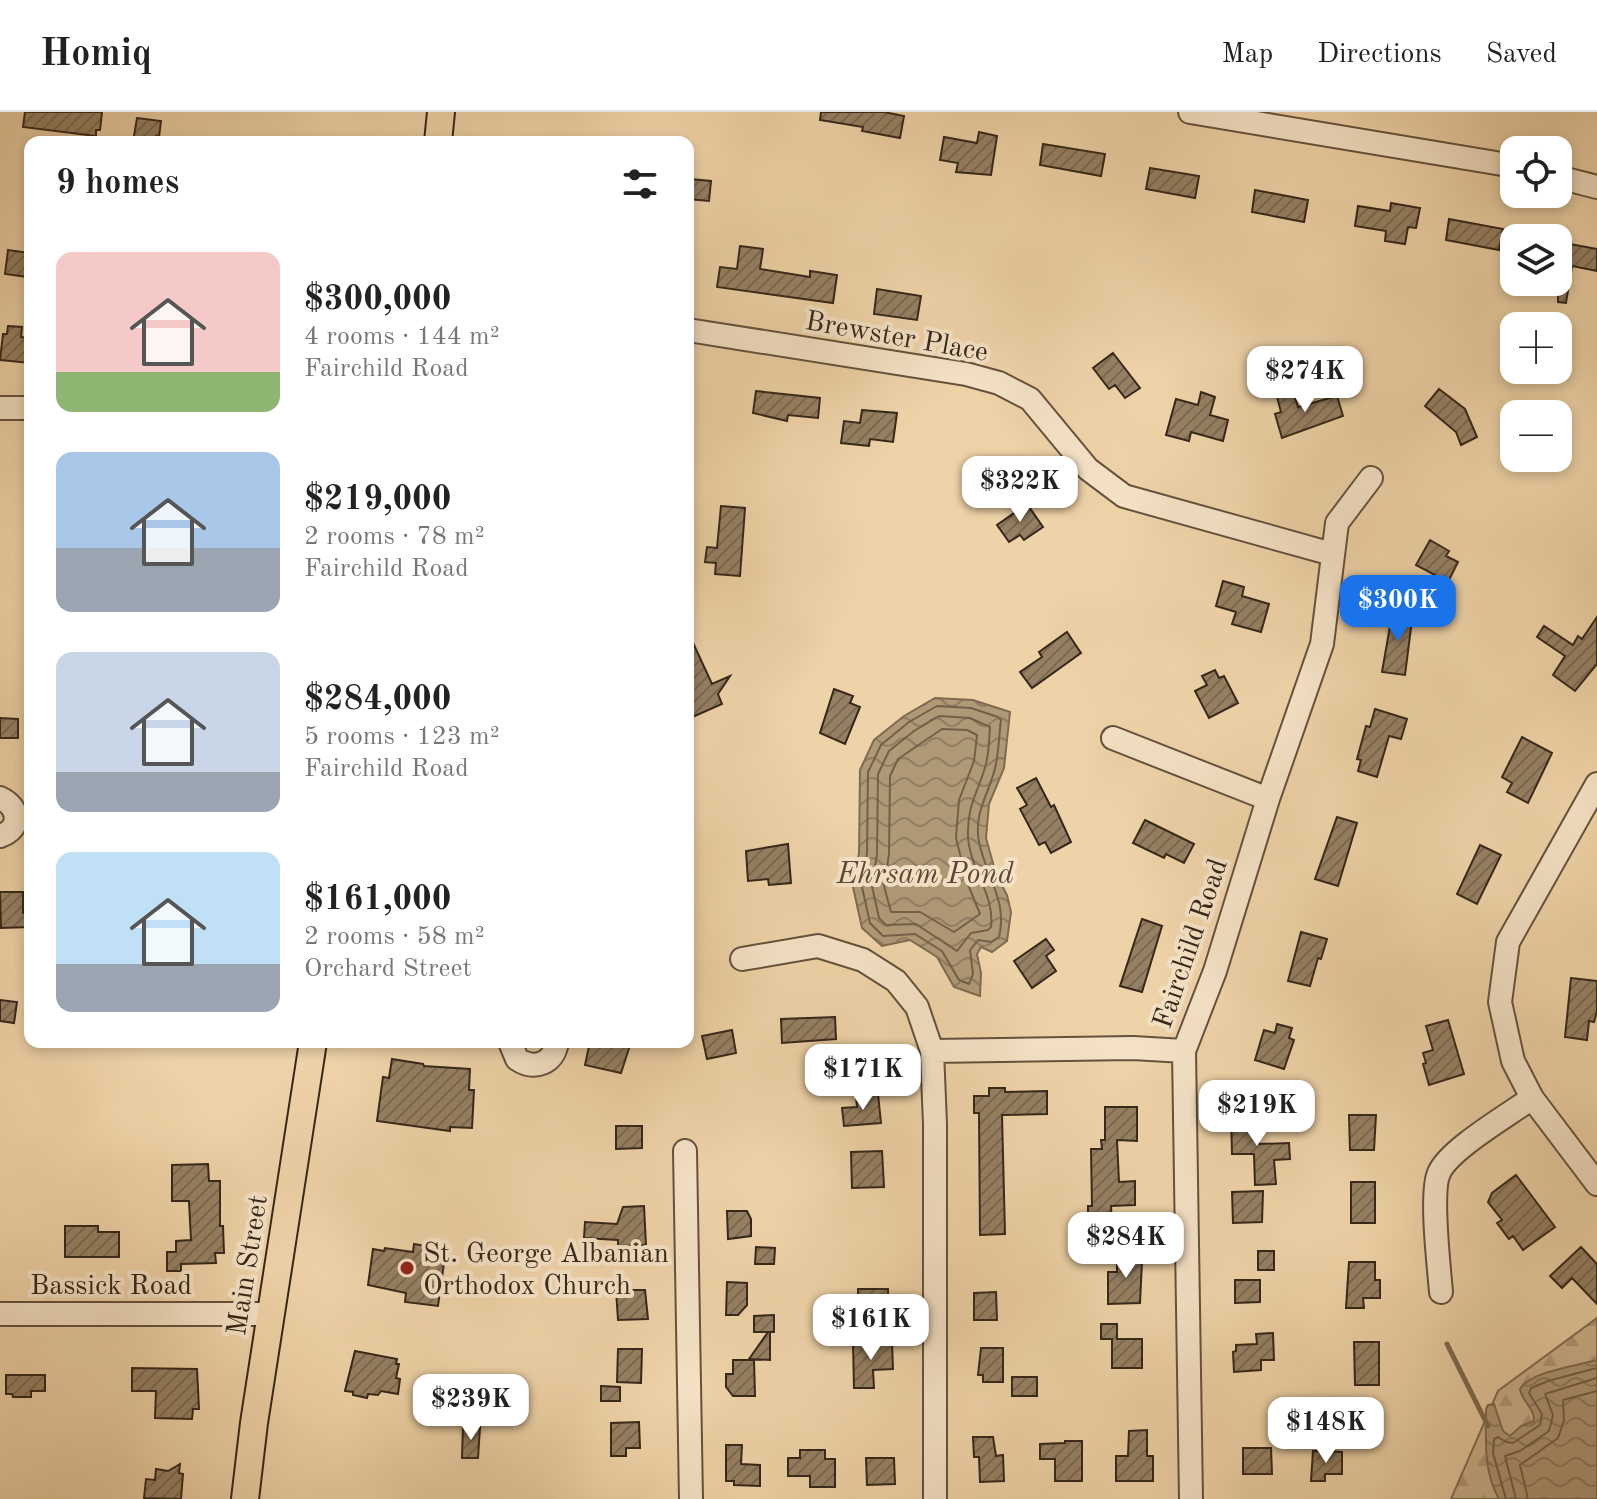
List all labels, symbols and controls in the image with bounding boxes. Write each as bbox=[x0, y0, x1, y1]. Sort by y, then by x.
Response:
text: Homiq bbox=[40, 36, 152, 74]
text: Map bbox=[1221, 41, 1273, 69]
text: Directions bbox=[1317, 41, 1442, 69]
text: Saved bbox=[1486, 41, 1557, 69]
map controls bbox=[1500, 136, 1572, 472]
button: locate bbox=[1500, 136, 1572, 208]
icon: filters bbox=[618, 162, 662, 206]
text: 9 homes bbox=[56, 167, 179, 201]
button: layers bbox=[1500, 224, 1572, 296]
text: $300,000 bbox=[304, 283, 452, 317]
icon: home bbox=[120, 284, 216, 380]
street label: Brewster Place bbox=[803, 308, 990, 368]
button: + bbox=[1500, 312, 1572, 384]
text: 4 rooms · 144 m² bbox=[304, 324, 500, 350]
pin: $274K bbox=[1249, 346, 1361, 414]
text: Fairchild Road bbox=[304, 356, 469, 382]
text: $274K bbox=[1265, 359, 1345, 385]
button: − bbox=[1500, 400, 1572, 472]
pin: $322K bbox=[964, 456, 1076, 524]
text: $322K bbox=[980, 469, 1060, 495]
text: $219,000 bbox=[304, 483, 452, 517]
icon: home bbox=[120, 484, 216, 580]
text: 2 rooms · 78 m² bbox=[304, 524, 485, 550]
text: Fairchild Road bbox=[304, 556, 469, 582]
pin: $300K bbox=[1342, 575, 1454, 643]
text: $300K bbox=[1358, 588, 1438, 614]
text: $284,000 bbox=[304, 683, 452, 717]
icon: home bbox=[120, 684, 216, 780]
text: 5 rooms · 123 m² bbox=[304, 724, 500, 750]
text: Fairchild Road bbox=[304, 756, 469, 782]
street label: Fairchild Road bbox=[1150, 856, 1234, 1032]
water label: Ehrsam Pond bbox=[835, 860, 1015, 890]
text: $161,000 bbox=[304, 883, 452, 917]
icon: home bbox=[120, 884, 216, 980]
text: 2 rooms · 58 m² bbox=[304, 924, 485, 950]
text: Orchard Street bbox=[304, 956, 472, 982]
pin: $171K bbox=[807, 1044, 919, 1112]
text: $171K bbox=[823, 1057, 903, 1083]
pin: $219K bbox=[1201, 1080, 1313, 1148]
text: $219K bbox=[1217, 1093, 1297, 1119]
street label: Main Street bbox=[224, 1193, 274, 1338]
pin: $284K bbox=[1070, 1212, 1182, 1280]
text: $284K bbox=[1086, 1225, 1166, 1251]
place label: St. George Albanian Orthodox Church bbox=[423, 1241, 669, 1301]
marker: St. George Albanian Orthodox Church bbox=[398, 1259, 416, 1277]
street label: Bassick Road bbox=[30, 1273, 192, 1301]
pin: $161K bbox=[815, 1294, 927, 1362]
text: $161K bbox=[831, 1307, 911, 1333]
pin: $239K bbox=[415, 1374, 527, 1442]
text: $239K bbox=[431, 1387, 511, 1413]
pin: $148K bbox=[1270, 1397, 1382, 1465]
text: $148K bbox=[1286, 1410, 1366, 1436]

